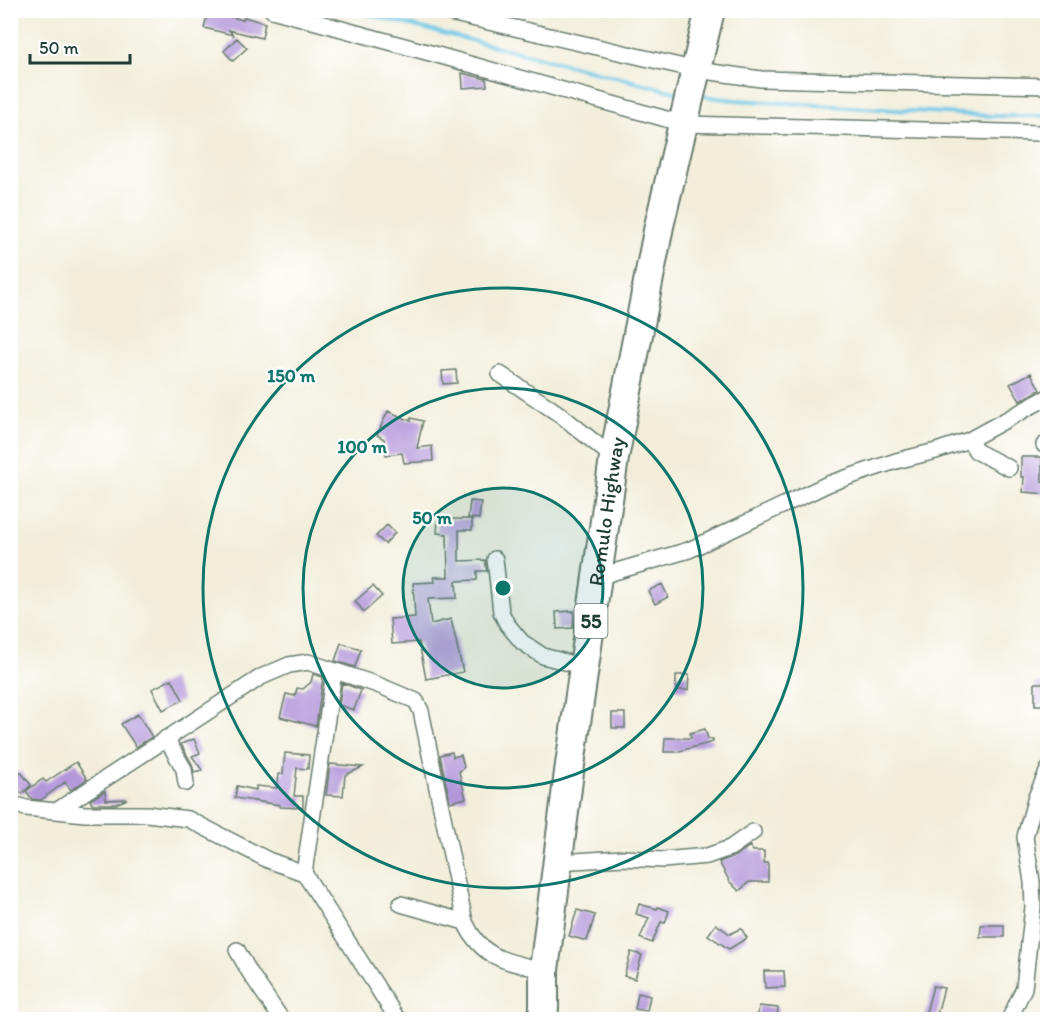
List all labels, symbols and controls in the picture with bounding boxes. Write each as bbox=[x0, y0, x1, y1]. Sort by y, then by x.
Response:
scale bar bbox=[30, 27, 130, 65]
text: 50 m bbox=[39, 37, 79, 59]
text: 150 m bbox=[267, 365, 316, 387]
street label: Romulo Highway bbox=[583, 435, 630, 588]
text: 100 m bbox=[337, 436, 388, 458]
text: 50 m bbox=[412, 507, 453, 529]
centre of rings bbox=[493, 578, 513, 598]
road number: 55 bbox=[574, 604, 608, 638]

